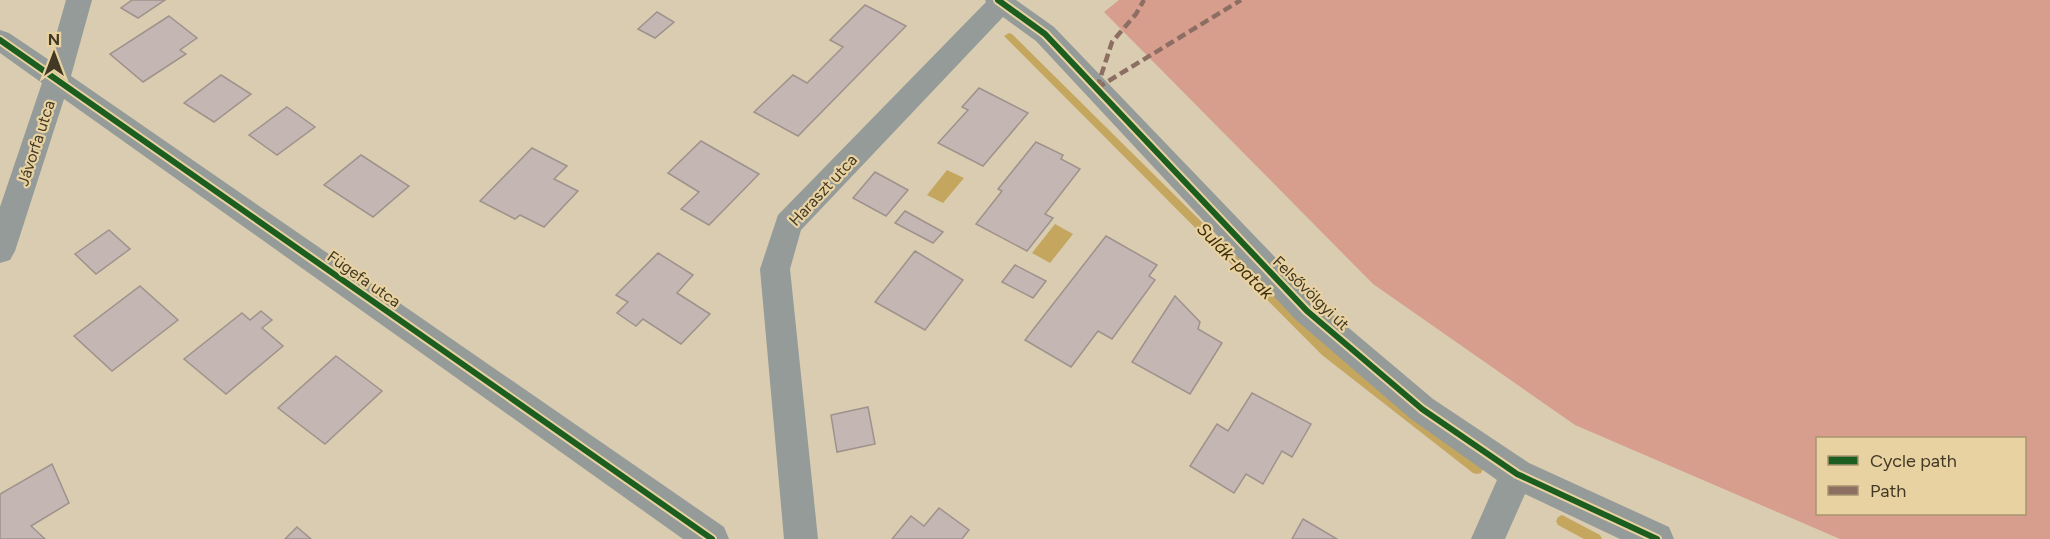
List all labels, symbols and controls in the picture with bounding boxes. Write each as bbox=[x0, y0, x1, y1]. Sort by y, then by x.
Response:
north arrow bbox=[24, 24, 84, 84]
text: N bbox=[48, 30, 60, 49]
street label: Jávorfa utca bbox=[13, 98, 59, 188]
street label: Haraszt utca bbox=[785, 150, 861, 230]
water label: Sulák-patak bbox=[1192, 218, 1279, 305]
street label: Fügefa utca bbox=[324, 247, 404, 311]
street label: Felsővölgyi út bbox=[1269, 252, 1353, 334]
legend bbox=[1816, 437, 2026, 515]
text: Cycle path bbox=[1870, 450, 1957, 472]
text: Path bbox=[1870, 480, 1906, 502]

